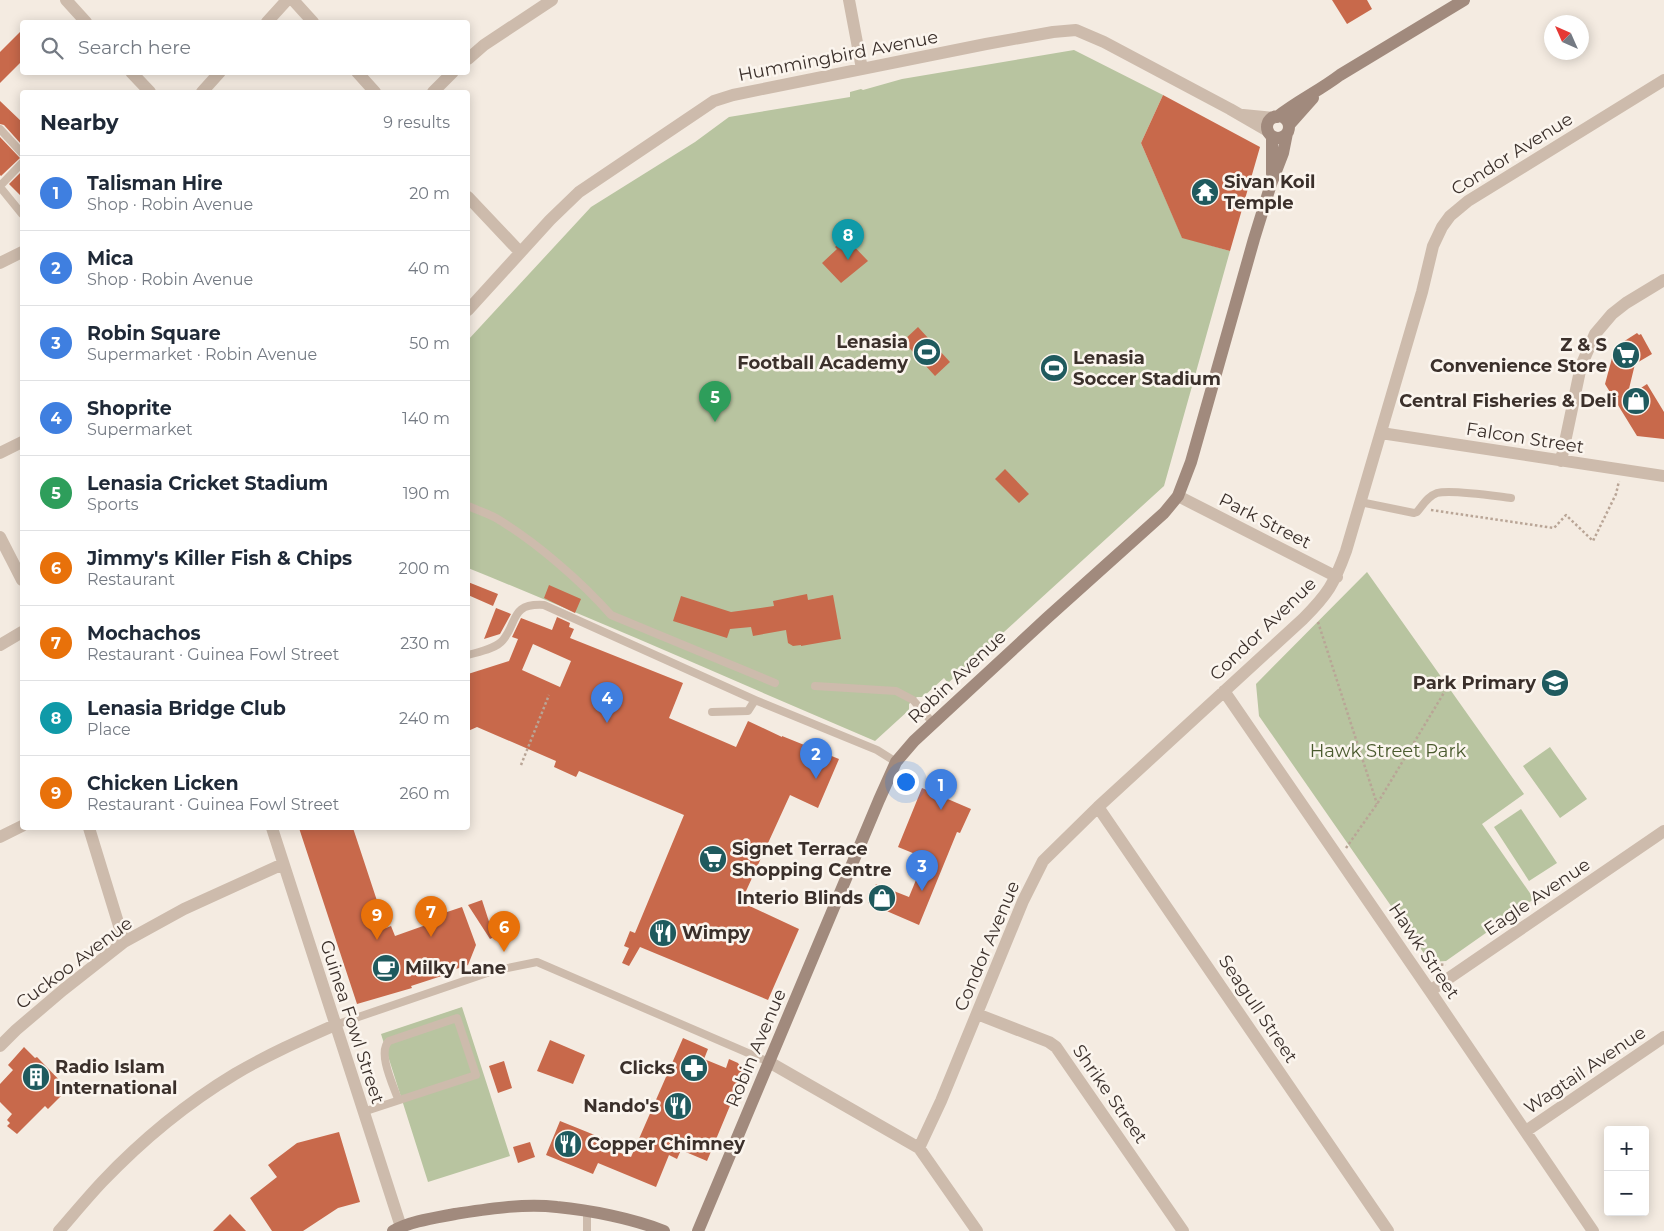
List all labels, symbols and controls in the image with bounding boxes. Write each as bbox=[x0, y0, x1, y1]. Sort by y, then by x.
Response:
north arrow bbox=[1544, 15, 1589, 60]
search box bbox=[20, 20, 470, 75]
street label: Hummingbird Avenue bbox=[736, 26, 940, 86]
icon: search bbox=[38, 34, 66, 62]
text: Search here bbox=[78, 36, 191, 59]
street label: Condor Avenue bbox=[1447, 108, 1577, 200]
text: Nearby bbox=[40, 110, 119, 135]
text: 9 results bbox=[383, 113, 450, 132]
place label: Sivan Koil Temple bbox=[1224, 171, 1315, 214]
text: Talisman Hire bbox=[87, 172, 223, 195]
temple icon: Sivan Koil Temple bbox=[1190, 177, 1220, 207]
text: 1 bbox=[53, 184, 59, 203]
text: 20 m bbox=[409, 184, 450, 203]
text: Shop · Robin Avenue bbox=[87, 195, 253, 214]
pin: 8 bbox=[832, 219, 864, 260]
text: Mica bbox=[87, 247, 134, 270]
text: 2 bbox=[51, 259, 61, 278]
text: 40 m bbox=[408, 259, 450, 278]
text: Shop · Robin Avenue bbox=[87, 270, 253, 289]
text: Robin Square bbox=[87, 322, 221, 345]
place label: Lenasia Football Academy bbox=[737, 331, 908, 374]
text: 3 bbox=[51, 334, 61, 353]
text: 50 m bbox=[409, 334, 450, 353]
place label: Z & S Convenience Store bbox=[1430, 334, 1607, 377]
sports icon: Lenasia Football Academy bbox=[912, 337, 942, 367]
supermarket icon: Z & S Convenience Store bbox=[1611, 340, 1641, 370]
text: Supermarket · Robin Avenue bbox=[87, 345, 317, 364]
place label: Lenasia Soccer Stadium bbox=[1073, 347, 1221, 390]
sports icon: Lenasia Soccer Stadium bbox=[1039, 353, 1069, 383]
pin: 5 bbox=[699, 381, 731, 422]
shop icon: Central Fisheries & Deli bbox=[1621, 386, 1651, 416]
place label: Central Fisheries & Deli bbox=[1399, 390, 1617, 412]
text: Shoprite bbox=[87, 397, 172, 420]
text: 4 bbox=[50, 409, 62, 428]
text: 140 m bbox=[402, 409, 450, 428]
street label: Falcon Street bbox=[1464, 418, 1586, 458]
text: Supermarket bbox=[87, 420, 193, 439]
text: Lenasia Cricket Stadium bbox=[87, 472, 328, 495]
text: 5 bbox=[51, 484, 61, 503]
text: 190 m bbox=[403, 484, 450, 503]
street label: Park Street bbox=[1215, 488, 1315, 554]
text: Sports bbox=[87, 495, 139, 514]
text: Jimmy's Killer Fish & Chips bbox=[87, 547, 352, 570]
text: 6 bbox=[51, 559, 61, 578]
text: 200 m bbox=[399, 559, 450, 578]
text: Restaurant bbox=[87, 570, 175, 589]
street label: Condor Avenue bbox=[1205, 573, 1321, 685]
text: Mochachos bbox=[87, 622, 201, 645]
street label: Robin Avenue bbox=[903, 626, 1011, 728]
text: 7 bbox=[51, 634, 61, 653]
text: 230 m bbox=[400, 634, 450, 653]
text: Restaurant · Guinea Fowl Street bbox=[87, 645, 339, 664]
school or university icon: Park Primary bbox=[1540, 668, 1570, 698]
place label: Park Primary bbox=[1413, 672, 1536, 694]
pin: 4 bbox=[591, 682, 623, 723]
text: Lenasia Bridge Club bbox=[87, 697, 286, 720]
text: 8 bbox=[51, 709, 61, 728]
text: 240 m bbox=[399, 709, 450, 728]
text: Place bbox=[87, 720, 131, 739]
pin: 2 bbox=[800, 738, 832, 779]
park label: Hawk Street Park bbox=[1310, 740, 1467, 762]
your location bbox=[893, 769, 919, 795]
pin: 1 bbox=[925, 769, 957, 810]
text: Chicken Licken bbox=[87, 772, 239, 795]
text: 9 bbox=[51, 784, 61, 803]
text: 260 m bbox=[399, 784, 450, 803]
text: Restaurant · Guinea Fowl Street bbox=[87, 795, 339, 814]
place label: Signet Terrace Shopping Centre bbox=[732, 838, 892, 881]
supermarket icon: Signet Terrace Shopping Centre bbox=[698, 844, 728, 874]
pin: 3 bbox=[906, 850, 938, 891]
street label: Eagle Avenue bbox=[1480, 853, 1594, 941]
street label: Condor Avenue bbox=[950, 878, 1024, 1014]
shop icon: Interio Blinds bbox=[867, 883, 897, 913]
place label: Interio Blinds bbox=[737, 887, 863, 909]
pin: 7 bbox=[415, 896, 447, 937]
pin: 9 bbox=[361, 899, 393, 940]
street label: Hawk Street bbox=[1384, 899, 1464, 1003]
pin: 6 bbox=[488, 911, 520, 952]
street label: Cuckoo Avenue bbox=[11, 912, 137, 1014]
restaurant icon: Wimpy bbox=[648, 918, 678, 948]
place label: Wimpy bbox=[682, 922, 750, 944]
street label: Guinea Fowl Street bbox=[315, 937, 389, 1107]
street label: Seagull Street bbox=[1214, 951, 1302, 1067]
cafe icon: Milky Lane bbox=[371, 953, 401, 983]
place label: Milky Lane bbox=[405, 957, 506, 979]
street label: Robin Avenue bbox=[721, 986, 791, 1110]
street label: Wagtail Avenue bbox=[1520, 1021, 1650, 1119]
street label: Shrike Street bbox=[1068, 1040, 1152, 1148]
pharmacy icon: Clicks bbox=[679, 1053, 709, 1083]
place label: Radio Islam International bbox=[55, 1056, 177, 1099]
place label: Clicks bbox=[620, 1057, 675, 1079]
building icon: Radio Islam International bbox=[21, 1062, 51, 1092]
restaurant icon: Nando's bbox=[663, 1091, 693, 1121]
place label: Nando's bbox=[583, 1095, 659, 1117]
map controls bbox=[1604, 1126, 1649, 1216]
button: + bbox=[1604, 1126, 1649, 1171]
restaurant icon: Copper Chimney bbox=[553, 1129, 583, 1159]
place label: Copper Chimney bbox=[587, 1133, 745, 1155]
button: − bbox=[1604, 1171, 1649, 1216]

